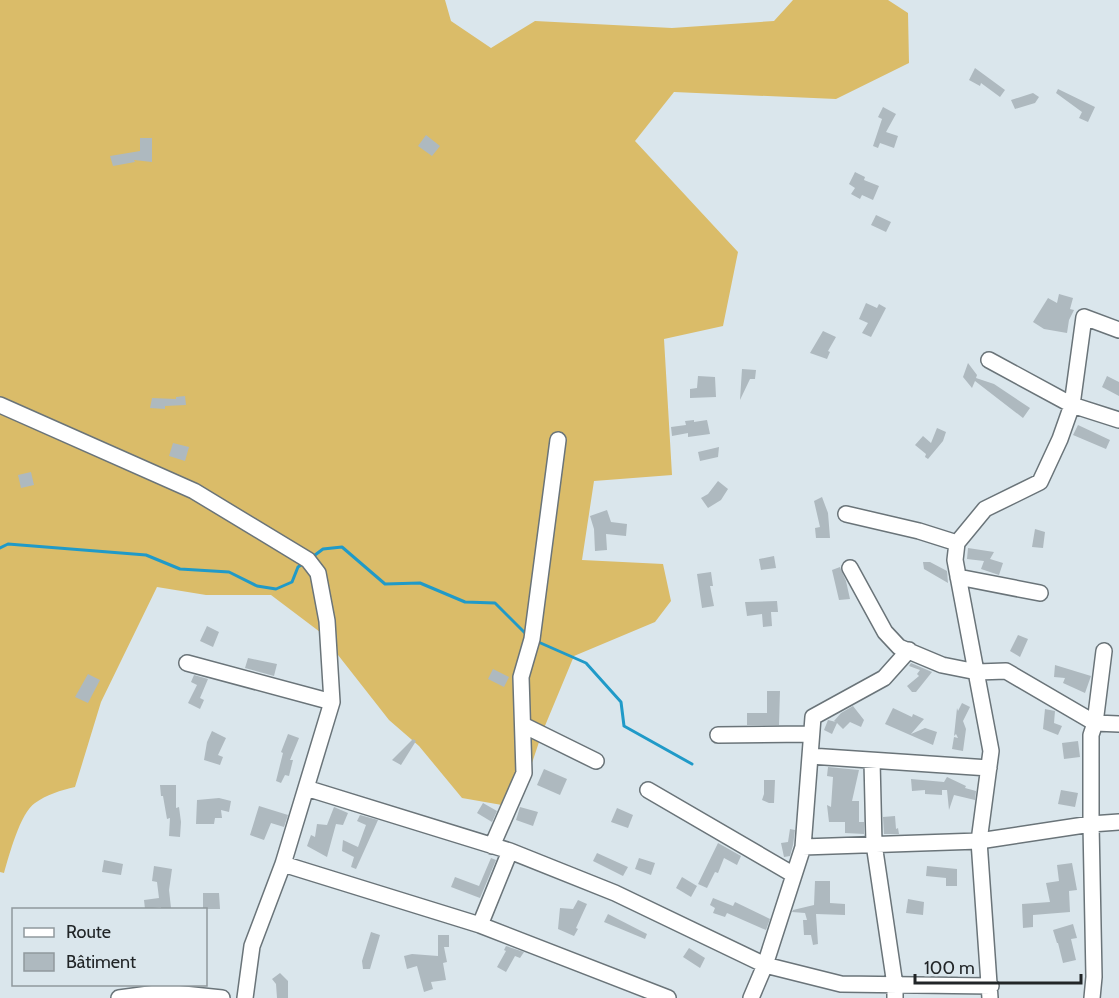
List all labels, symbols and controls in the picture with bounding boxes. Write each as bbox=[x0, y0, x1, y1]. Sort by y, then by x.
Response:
legend bbox=[12, 908, 207, 986]
text: Route bbox=[66, 921, 111, 943]
scale bar bbox=[915, 947, 1082, 985]
text: Bâtiment bbox=[66, 951, 136, 973]
text: 100 m bbox=[924, 957, 975, 979]

